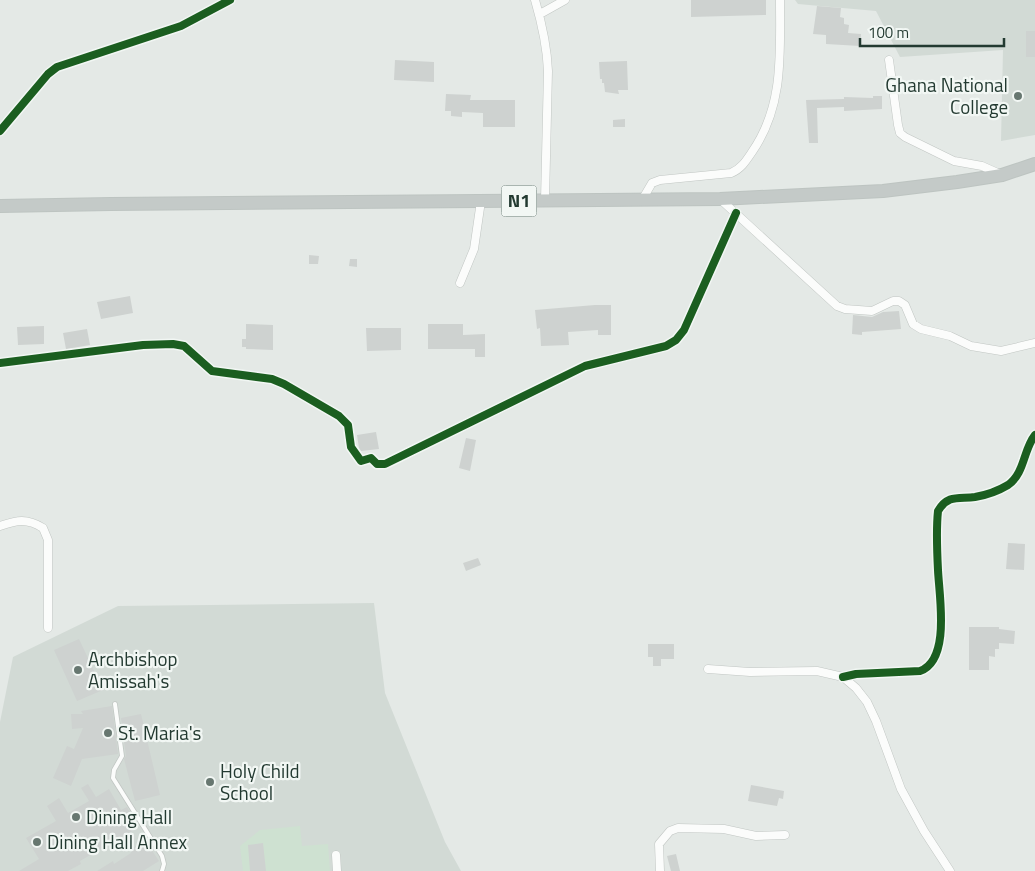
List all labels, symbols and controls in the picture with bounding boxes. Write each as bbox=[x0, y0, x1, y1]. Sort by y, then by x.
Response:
scale bar bbox=[860, 15, 1004, 47]
text: 100 m bbox=[868, 21, 909, 44]
place label: Ghana National College bbox=[885, 70, 1008, 121]
marker: Ghana National College bbox=[1012, 90, 1024, 102]
road number: N1 bbox=[502, 186, 536, 217]
place label: Archbishop Amissah's bbox=[88, 644, 177, 695]
marker: Archbishop Amissah's bbox=[72, 664, 84, 676]
place label: St. Maria's bbox=[118, 718, 202, 747]
marker: St. Maria's bbox=[102, 727, 114, 739]
place label: Holy Child School bbox=[220, 756, 300, 807]
marker: Holy Child School bbox=[204, 776, 216, 788]
place label: Dining Hall bbox=[86, 802, 172, 831]
marker: Dining Hall bbox=[70, 811, 82, 823]
place label: Dining Hall Annex bbox=[47, 827, 187, 856]
marker: Dining Hall Annex bbox=[31, 836, 43, 848]

